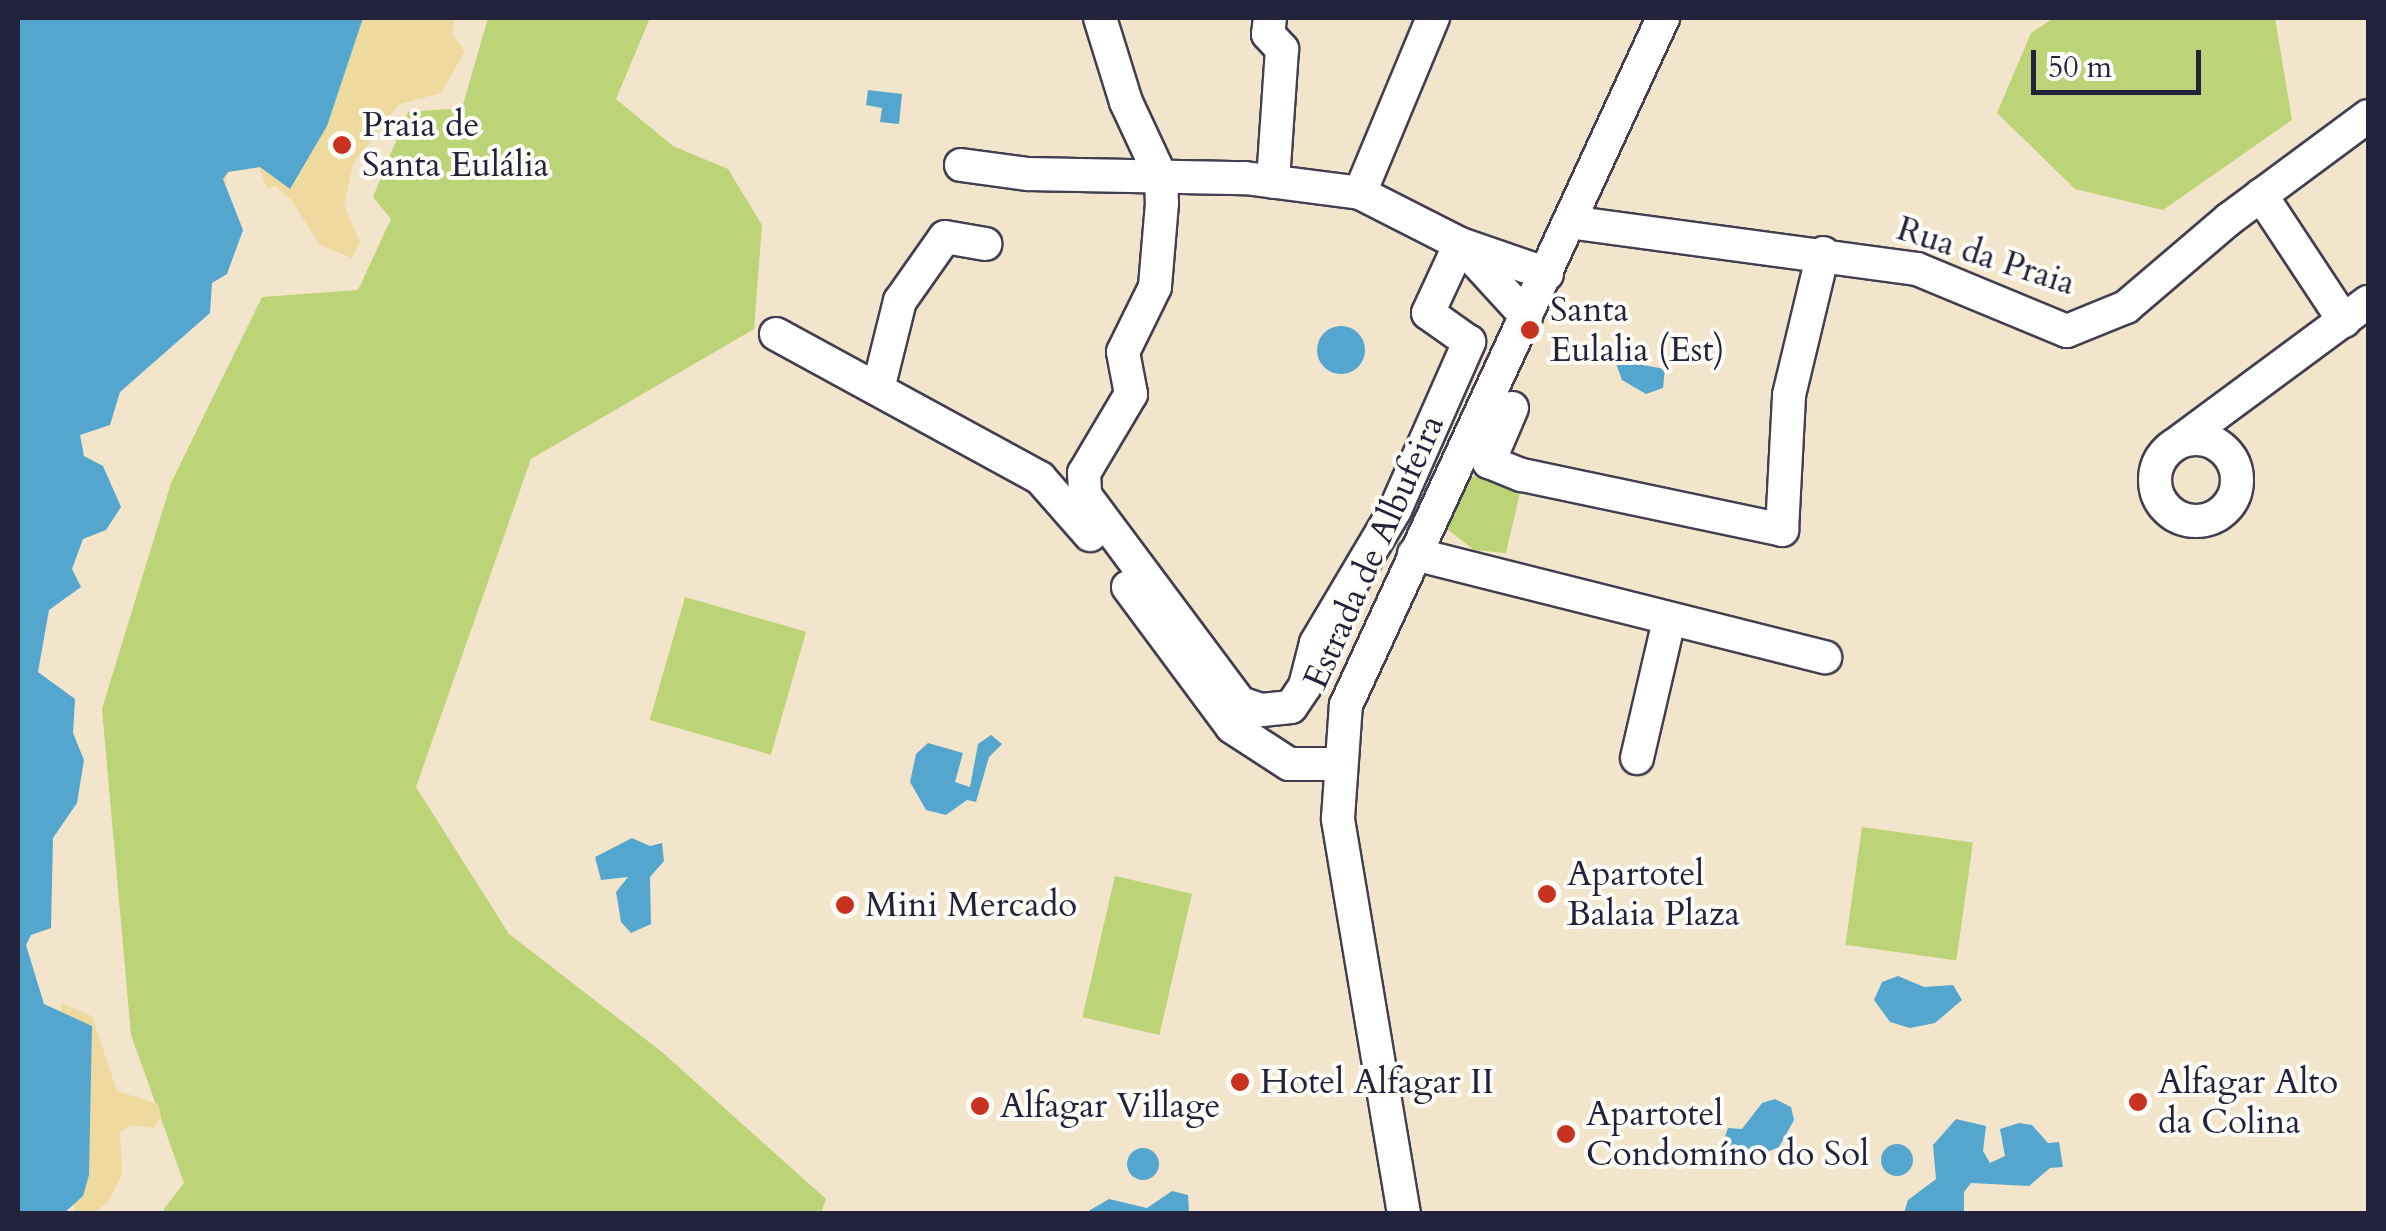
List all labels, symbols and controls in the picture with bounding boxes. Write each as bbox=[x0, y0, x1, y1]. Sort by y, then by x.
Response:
scale bar bbox=[2036, 30, 2206, 92]
text: 50 m bbox=[2048, 47, 2112, 88]
place label: Praia de Santa Eulália bbox=[362, 104, 549, 186]
marker: Praia de Santa Eulália bbox=[331, 134, 353, 156]
street label: Rua da Praia bbox=[1892, 207, 2080, 305]
place label: Santa Eulalia (Est) bbox=[1550, 289, 1725, 371]
marker: Santa Eulalia (Est) bbox=[1519, 319, 1541, 341]
street label: Estrada de Albufeira bbox=[1295, 409, 1453, 695]
place label: Apartotel Balaia Plaza bbox=[1567, 853, 1740, 935]
marker: Apartotel Balaia Plaza bbox=[1536, 883, 1558, 905]
place label: Mini Mercado bbox=[865, 884, 1077, 926]
marker: Mini Mercado bbox=[834, 894, 856, 916]
place label: Hotel Alfagar II bbox=[1260, 1061, 1494, 1103]
place label: Alfagar Alto da Colina bbox=[2158, 1061, 2338, 1143]
marker: Hotel Alfagar II bbox=[1229, 1071, 1251, 1093]
place label: Alfagar Village bbox=[1000, 1085, 1221, 1127]
marker: Alfagar Alto da Colina bbox=[2127, 1091, 2149, 1113]
place label: Apartotel Condomíno do Sol bbox=[1586, 1093, 1869, 1175]
marker: Alfagar Village bbox=[969, 1095, 991, 1117]
marker: Apartotel Condomíno do Sol bbox=[1555, 1123, 1577, 1145]

